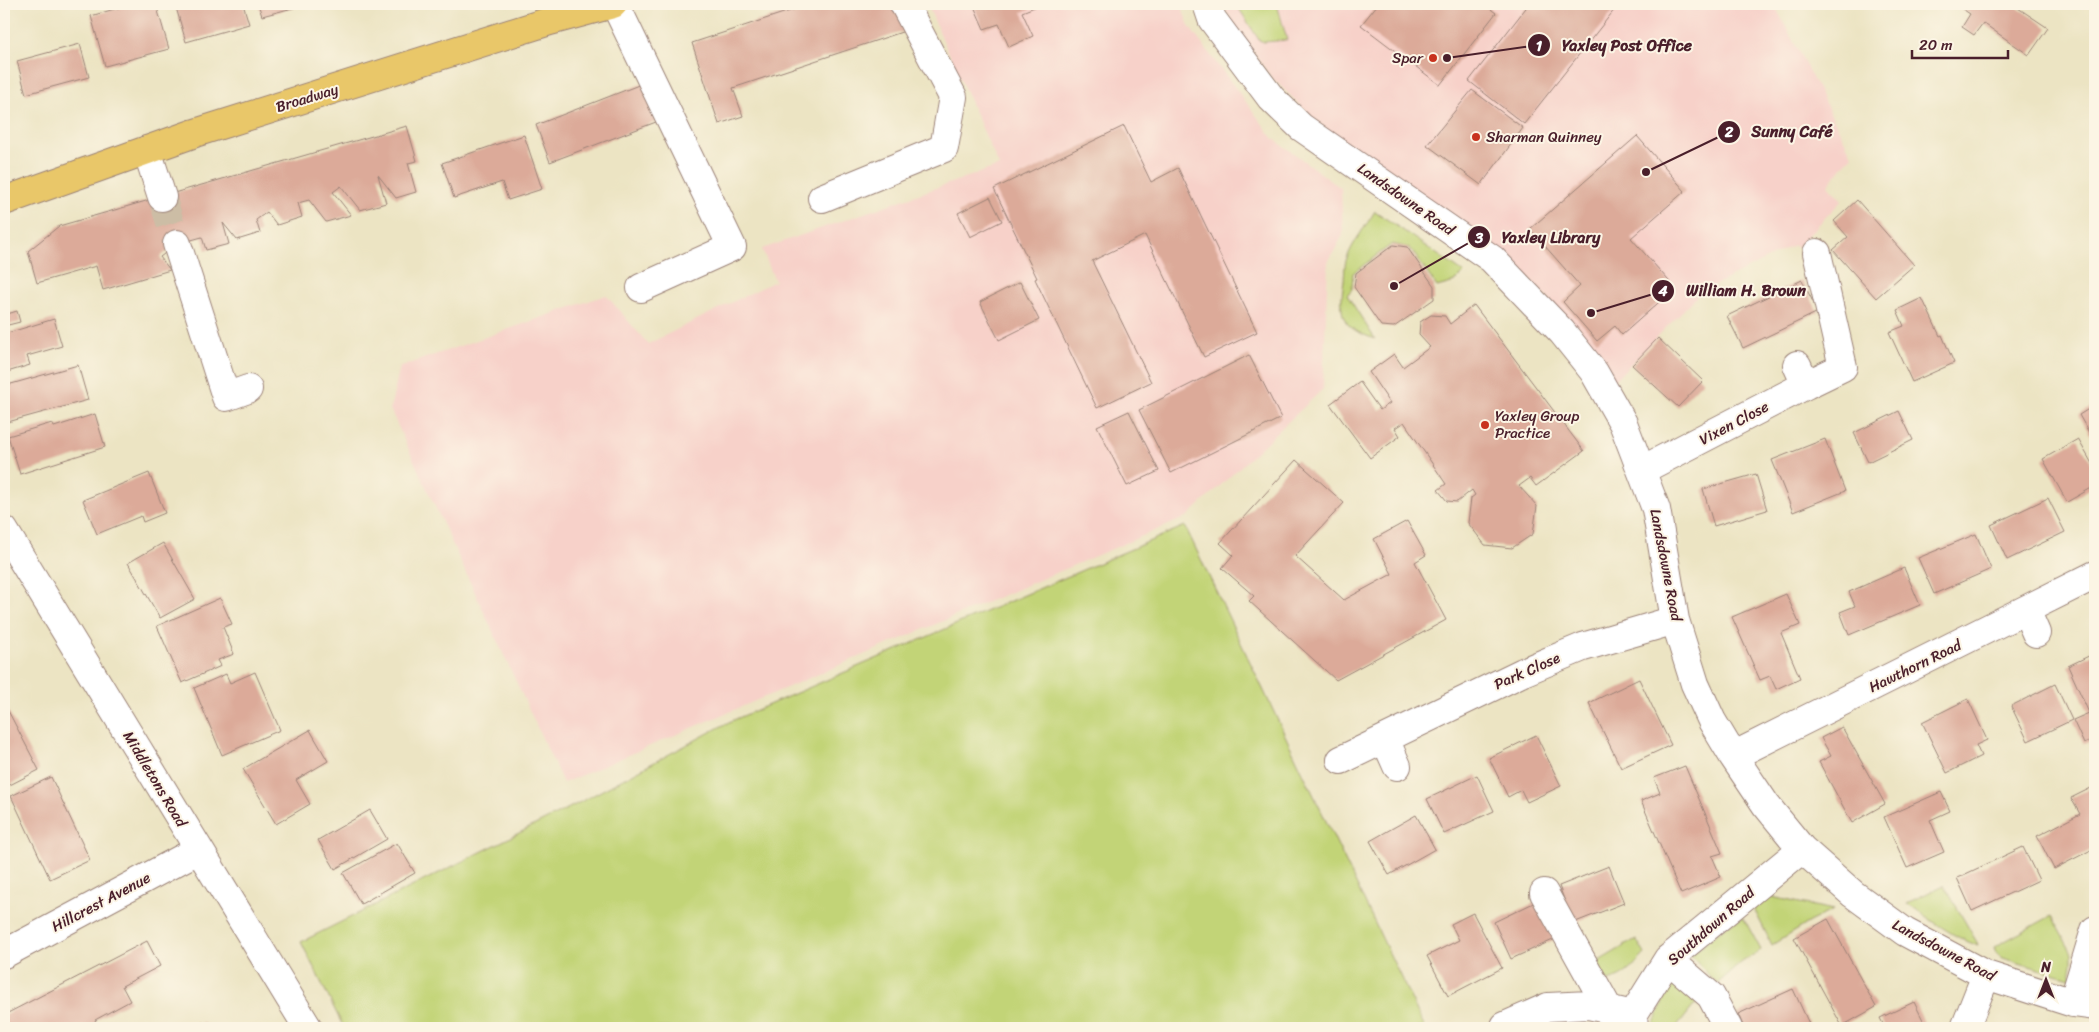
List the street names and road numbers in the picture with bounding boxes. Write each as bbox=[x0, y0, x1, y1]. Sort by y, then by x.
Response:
street label: Broadway bbox=[272, 76, 342, 120]
street label: Landsdowne Road bbox=[1352, 156, 1461, 243]
street label: Vixen Close bbox=[1694, 394, 1774, 452]
street label: Landsdowne Road bbox=[1642, 507, 1690, 624]
street label: Hawthorn Road bbox=[1864, 632, 1967, 700]
street label: Park Close bbox=[1490, 645, 1564, 697]
street label: Middletons Road bbox=[116, 726, 195, 833]
street label: Hillcrest Avenue bbox=[47, 865, 156, 939]
street label: Southdown Road bbox=[1661, 880, 1762, 972]
street label: Landsdowne Road bbox=[1888, 912, 2001, 989]

